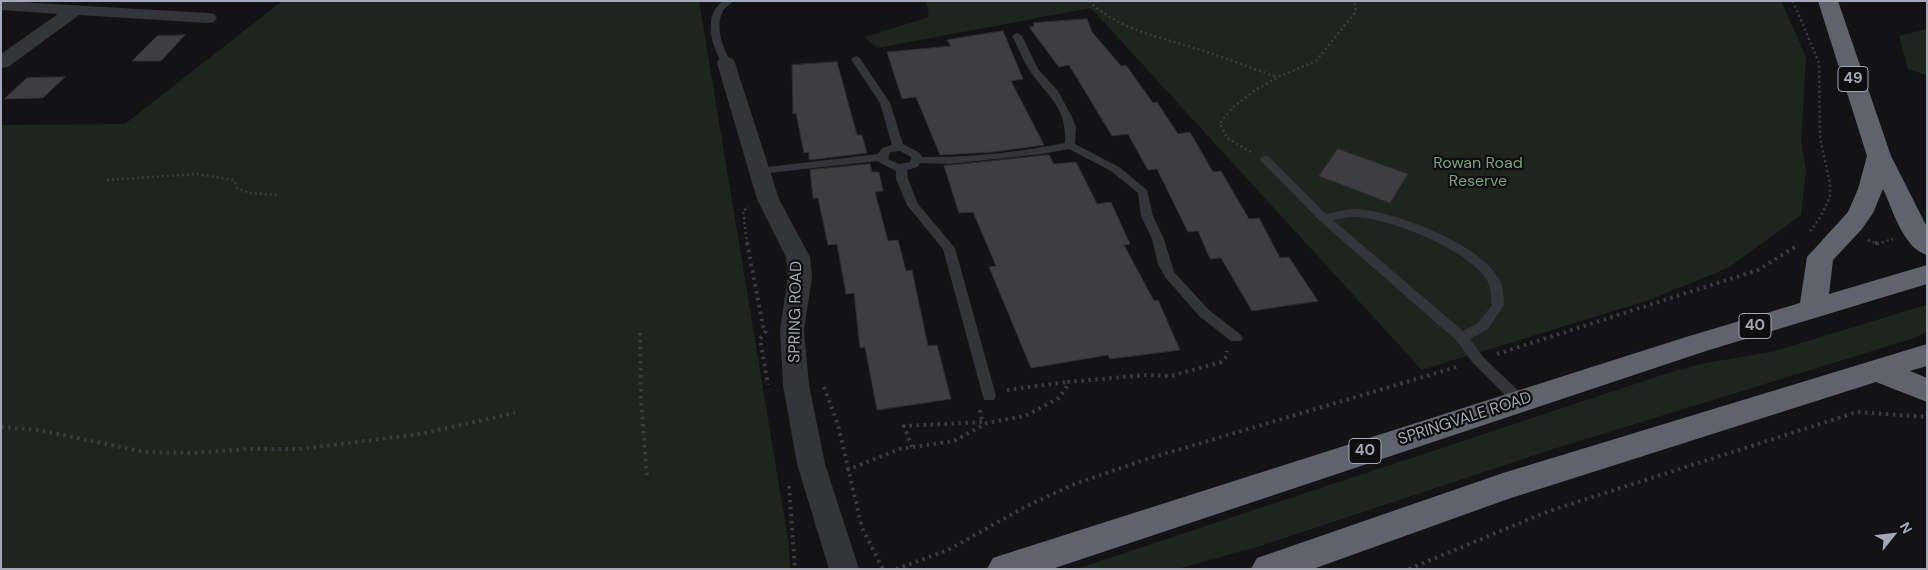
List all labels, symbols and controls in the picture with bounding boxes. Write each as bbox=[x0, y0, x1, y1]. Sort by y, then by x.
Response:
road number: 49 bbox=[1838, 66, 1868, 92]
park label: Rowan Road Reserve bbox=[1433, 154, 1523, 192]
street label: SPRING ROAD bbox=[786, 261, 806, 363]
road number: 40 bbox=[1739, 314, 1771, 338]
street label: SPRINGVALE ROAD bbox=[1396, 388, 1534, 450]
road number: 40 bbox=[1349, 438, 1381, 464]
north arrow bbox=[1868, 510, 1918, 560]
text: N bbox=[1896, 519, 1916, 537]

